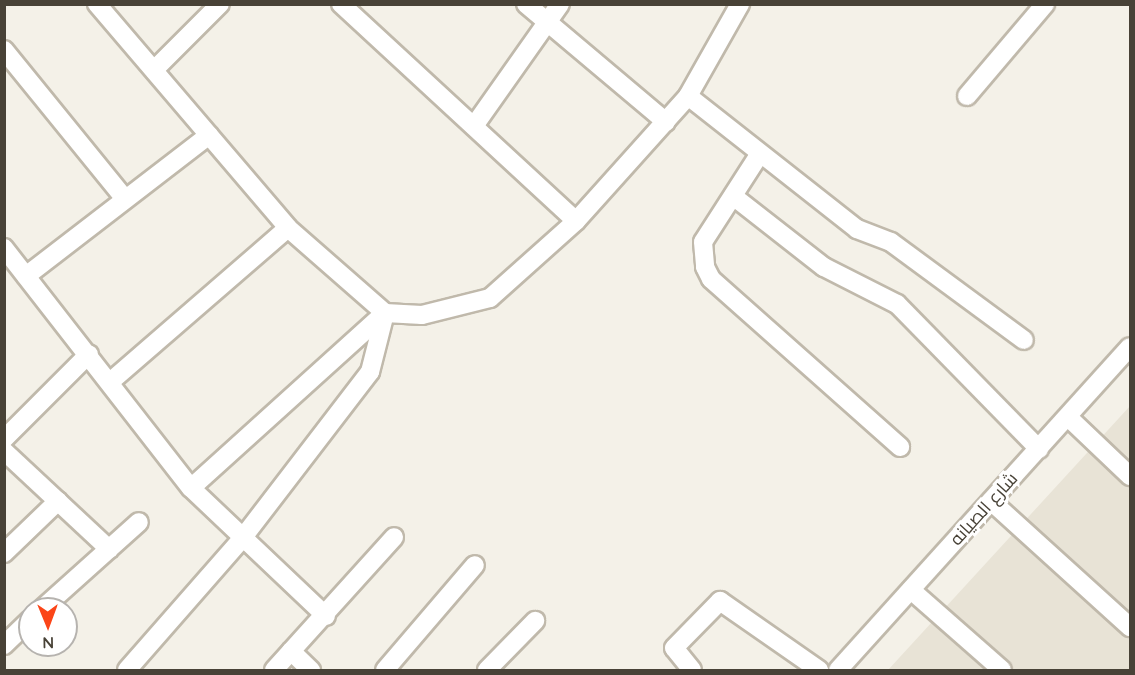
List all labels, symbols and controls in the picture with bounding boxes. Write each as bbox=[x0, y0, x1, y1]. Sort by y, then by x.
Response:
street label: شارع الصيانه bbox=[946, 468, 1022, 550]
north arrow bbox=[18, 597, 78, 657]
text: N bbox=[42, 633, 54, 653]

